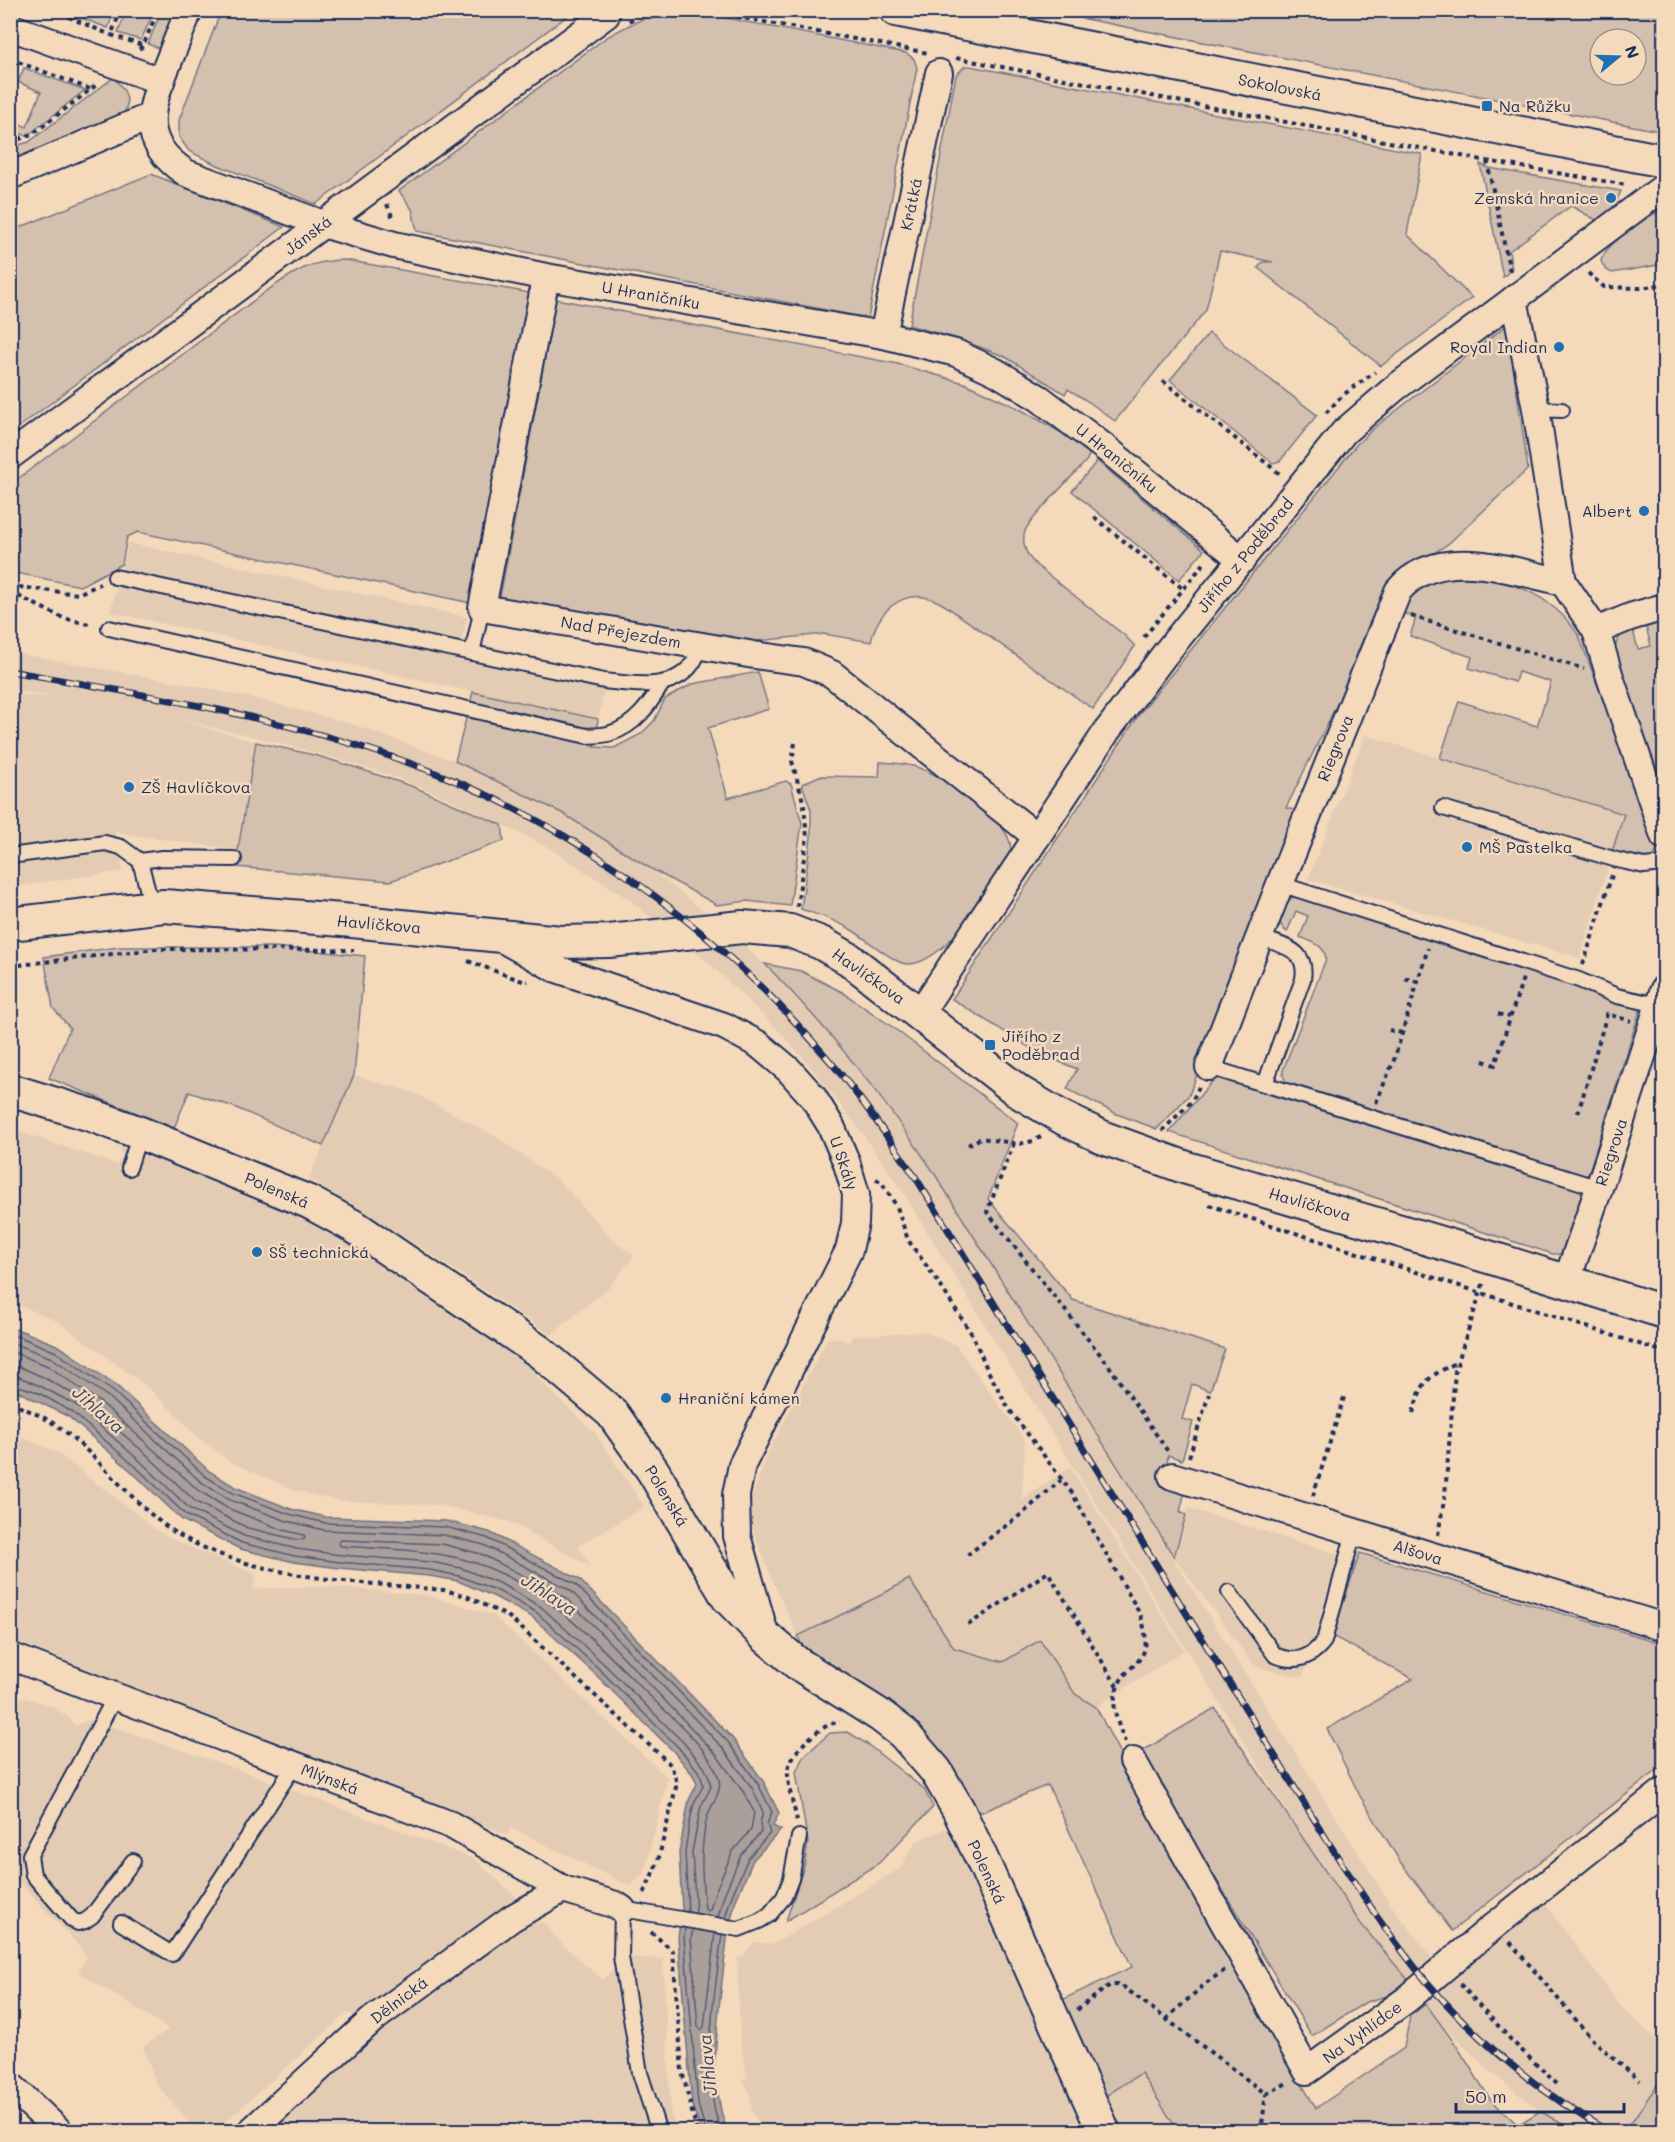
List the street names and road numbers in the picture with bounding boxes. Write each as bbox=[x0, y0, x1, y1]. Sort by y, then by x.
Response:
street label: Sokolovská bbox=[1237, 68, 1324, 105]
street label: Krátká bbox=[895, 176, 926, 232]
street label: Jánská bbox=[280, 210, 336, 259]
street label: U Hraničníku bbox=[600, 276, 702, 313]
street label: U Hraničníku bbox=[1072, 418, 1163, 497]
street label: Jiřího z Poděbrad bbox=[1192, 493, 1297, 616]
street label: Nad Přejezdem bbox=[559, 611, 683, 652]
street label: Riegrova bbox=[1312, 711, 1357, 784]
street label: Havlíčkova bbox=[336, 909, 422, 938]
street label: Havlíčkova bbox=[829, 943, 910, 1008]
street label: Riegrova bbox=[1590, 1115, 1631, 1189]
street label: U Skály bbox=[825, 1133, 863, 1193]
street label: Polenská bbox=[242, 1167, 313, 1213]
street label: Havlíčkova bbox=[1267, 1182, 1354, 1225]
street label: Polenská bbox=[641, 1461, 694, 1530]
street label: Alšova bbox=[1391, 1534, 1446, 1569]
street label: Mlýnská bbox=[298, 1758, 362, 1799]
street label: Polenská bbox=[964, 1836, 1011, 1907]
street label: Dělnická bbox=[366, 1971, 432, 2028]
street label: Na Vyhlídce bbox=[1318, 1996, 1406, 2067]

